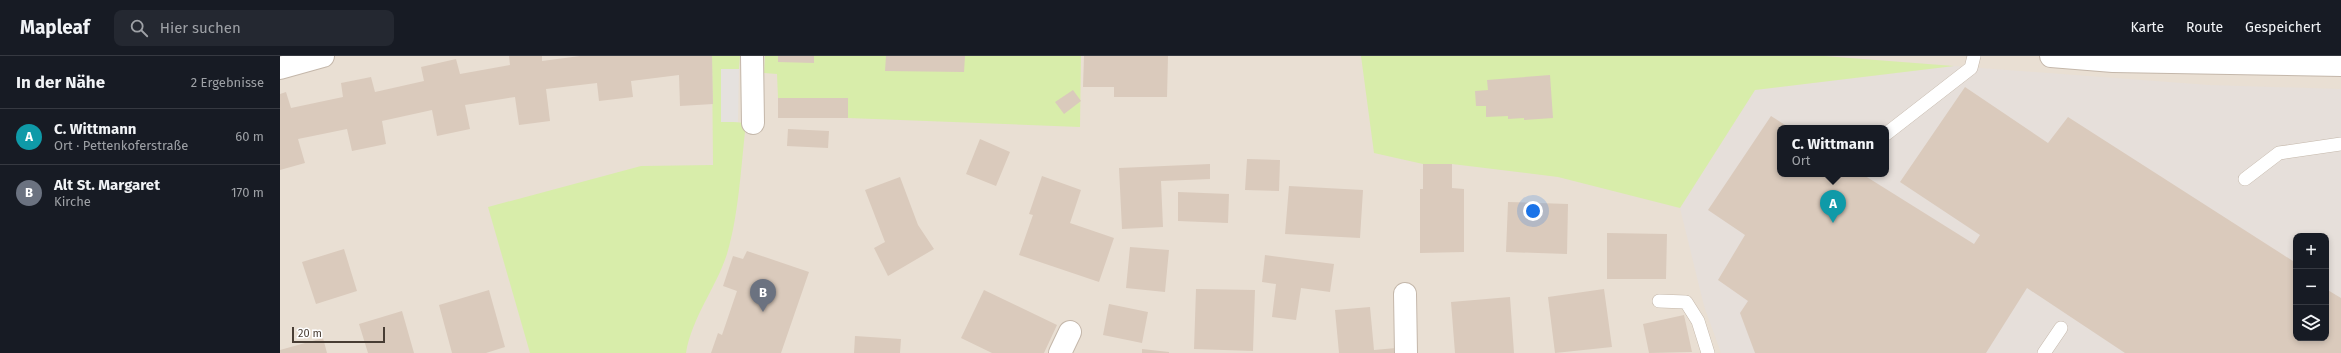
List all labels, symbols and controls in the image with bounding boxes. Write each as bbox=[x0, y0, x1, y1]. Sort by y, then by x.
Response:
search box bbox=[114, 10, 394, 46]
text: Mapleaf bbox=[20, 16, 90, 39]
icon: search bbox=[128, 17, 150, 39]
text: Hier suchen bbox=[160, 19, 241, 37]
text: Karte bbox=[2130, 19, 2164, 36]
text: Route bbox=[2186, 19, 2223, 36]
text: Gespeichert bbox=[2245, 19, 2321, 36]
text: In der Nähe bbox=[16, 72, 105, 93]
text: 2 Ergebnisse bbox=[191, 75, 264, 90]
text: C. Wittmann bbox=[54, 120, 137, 138]
popup bbox=[1777, 125, 1889, 177]
text: A bbox=[25, 129, 33, 144]
text: 60 m bbox=[235, 129, 264, 144]
text: C. Wittmann bbox=[1792, 135, 1874, 153]
text: Ort · Pettenkoferstraße bbox=[54, 138, 188, 153]
text: Ort bbox=[1792, 153, 1810, 168]
text: Alt St. Margaret bbox=[54, 176, 160, 194]
text: B bbox=[25, 185, 33, 200]
text: 170 m bbox=[231, 185, 264, 200]
pin: A bbox=[1820, 190, 1846, 223]
text: Kirche bbox=[54, 194, 91, 209]
your location bbox=[1523, 201, 1543, 221]
map controls bbox=[2293, 233, 2329, 341]
button: + bbox=[2293, 233, 2329, 269]
button: − bbox=[2293, 269, 2329, 305]
pin: B bbox=[750, 279, 776, 312]
button: layers bbox=[2293, 305, 2329, 341]
scale bar bbox=[292, 325, 385, 344]
text: 20 m bbox=[298, 327, 322, 340]

